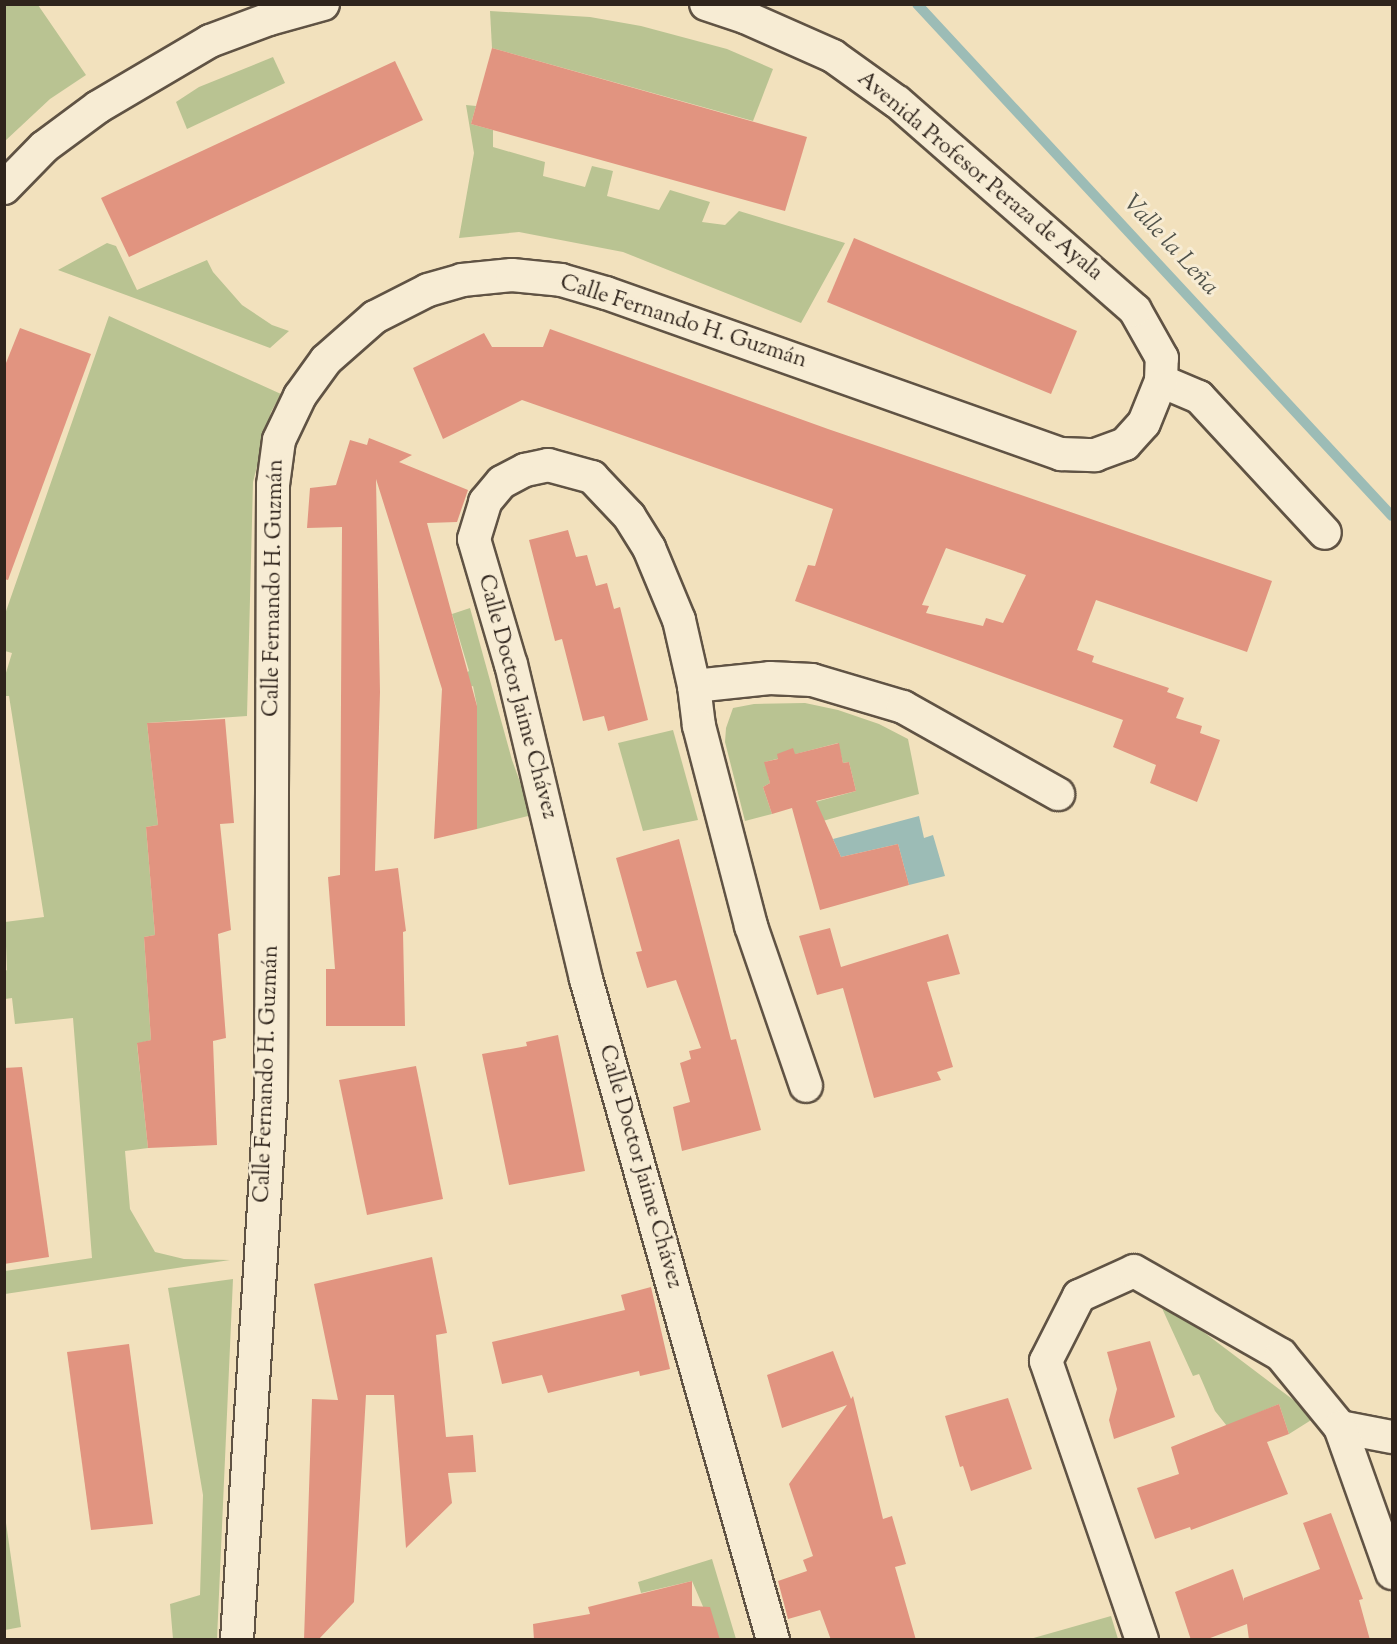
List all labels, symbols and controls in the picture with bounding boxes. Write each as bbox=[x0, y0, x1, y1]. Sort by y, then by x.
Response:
street label: Avenida Profesor Peraza de Ayala bbox=[851, 67, 1107, 287]
water label: Valle la Leña bbox=[1116, 190, 1224, 302]
street label: Calle Fernando H. Guzmán bbox=[556, 271, 810, 375]
street label: Calle Fernando H. Guzmán bbox=[260, 459, 290, 717]
street label: Calle Doctor Jaime Chávez bbox=[471, 572, 561, 822]
street label: Calle Fernando H. Guzmán bbox=[250, 945, 286, 1203]
street label: Calle Doctor Jaime Chávez bbox=[592, 1042, 686, 1292]

